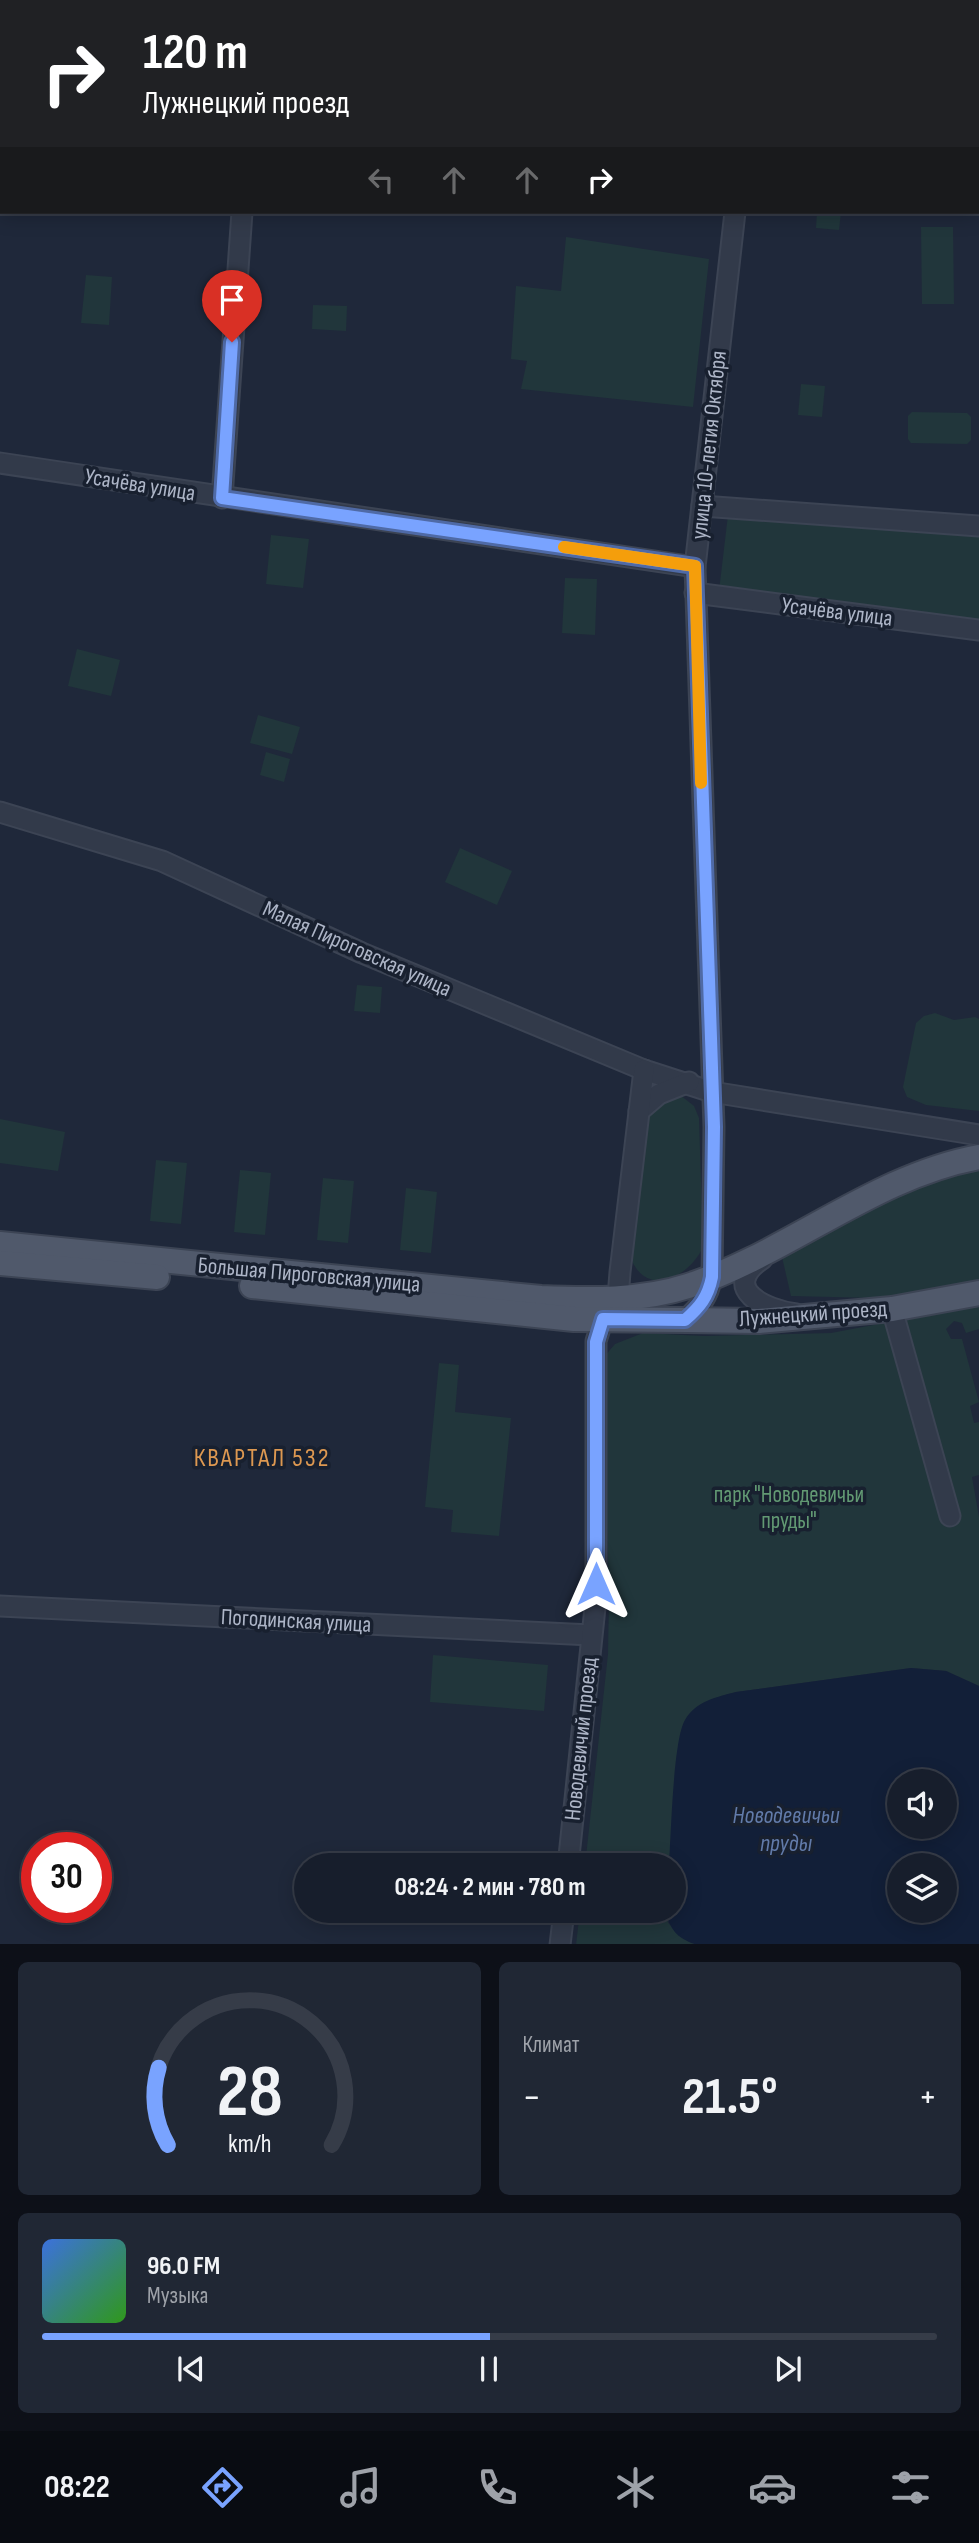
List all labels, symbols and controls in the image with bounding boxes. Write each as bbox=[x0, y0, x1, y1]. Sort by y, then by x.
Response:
text: 120 m bbox=[143, 24, 248, 83]
icon: right bbox=[28, 28, 119, 119]
text: Лужнецкий проезд bbox=[143, 84, 349, 123]
icon: left bbox=[362, 161, 400, 199]
icon: ahead bbox=[435, 161, 473, 199]
icon: ahead bbox=[508, 161, 546, 199]
icon: right bbox=[581, 161, 619, 199]
pin bbox=[202, 270, 262, 342]
icon: arrive bbox=[213, 281, 251, 319]
street label: улица 10-летия Октября bbox=[685, 349, 733, 541]
street label: Усачёва улица bbox=[83, 462, 197, 508]
street label: Усачёва улица bbox=[780, 591, 894, 633]
street label: Малая Пироговская улица bbox=[258, 895, 456, 1003]
street label: Большая Пироговская улица bbox=[197, 1251, 421, 1299]
street label: Лужнецкий проезд bbox=[738, 1295, 888, 1333]
district label: КВАРТАЛ 532 bbox=[194, 1443, 330, 1474]
park label: парк "Новодевичьи пруды" bbox=[714, 1481, 864, 1535]
position arrow bbox=[559, 1547, 633, 1621]
street label: Погодинская улица bbox=[220, 1603, 372, 1639]
street label: Новодевичий проезд bbox=[559, 1656, 604, 1822]
map controls bbox=[887, 1769, 957, 1923]
button: sound bbox=[887, 1769, 957, 1839]
water label: Новодевичьи пруды bbox=[732, 1801, 840, 1858]
speed limit sign: 30 bbox=[21, 1832, 112, 1923]
button: layers bbox=[887, 1853, 957, 1923]
text: 08:24 · 2 мин · 780 m bbox=[394, 1872, 586, 1903]
text: Климат bbox=[523, 2031, 580, 2059]
text: 28 bbox=[216, 2049, 282, 2137]
text: 21.5° bbox=[682, 2066, 777, 2129]
text: − bbox=[523, 2075, 541, 2120]
text: + bbox=[918, 2075, 937, 2120]
text: km/h bbox=[228, 2128, 271, 2159]
text: 96.0 FM bbox=[147, 2251, 220, 2282]
text: Музыка bbox=[147, 2282, 208, 2310]
icon: previous bbox=[172, 2350, 210, 2388]
icon: pause bbox=[470, 2350, 508, 2388]
icon: next bbox=[769, 2350, 807, 2388]
icon: directions bbox=[198, 2463, 247, 2512]
icon: music bbox=[336, 2463, 385, 2512]
icon: phone bbox=[473, 2463, 522, 2512]
icon: climate bbox=[611, 2463, 660, 2512]
icon: car bbox=[748, 2463, 797, 2512]
icon: filters bbox=[886, 2463, 935, 2512]
text: 08:22 bbox=[44, 2468, 110, 2507]

